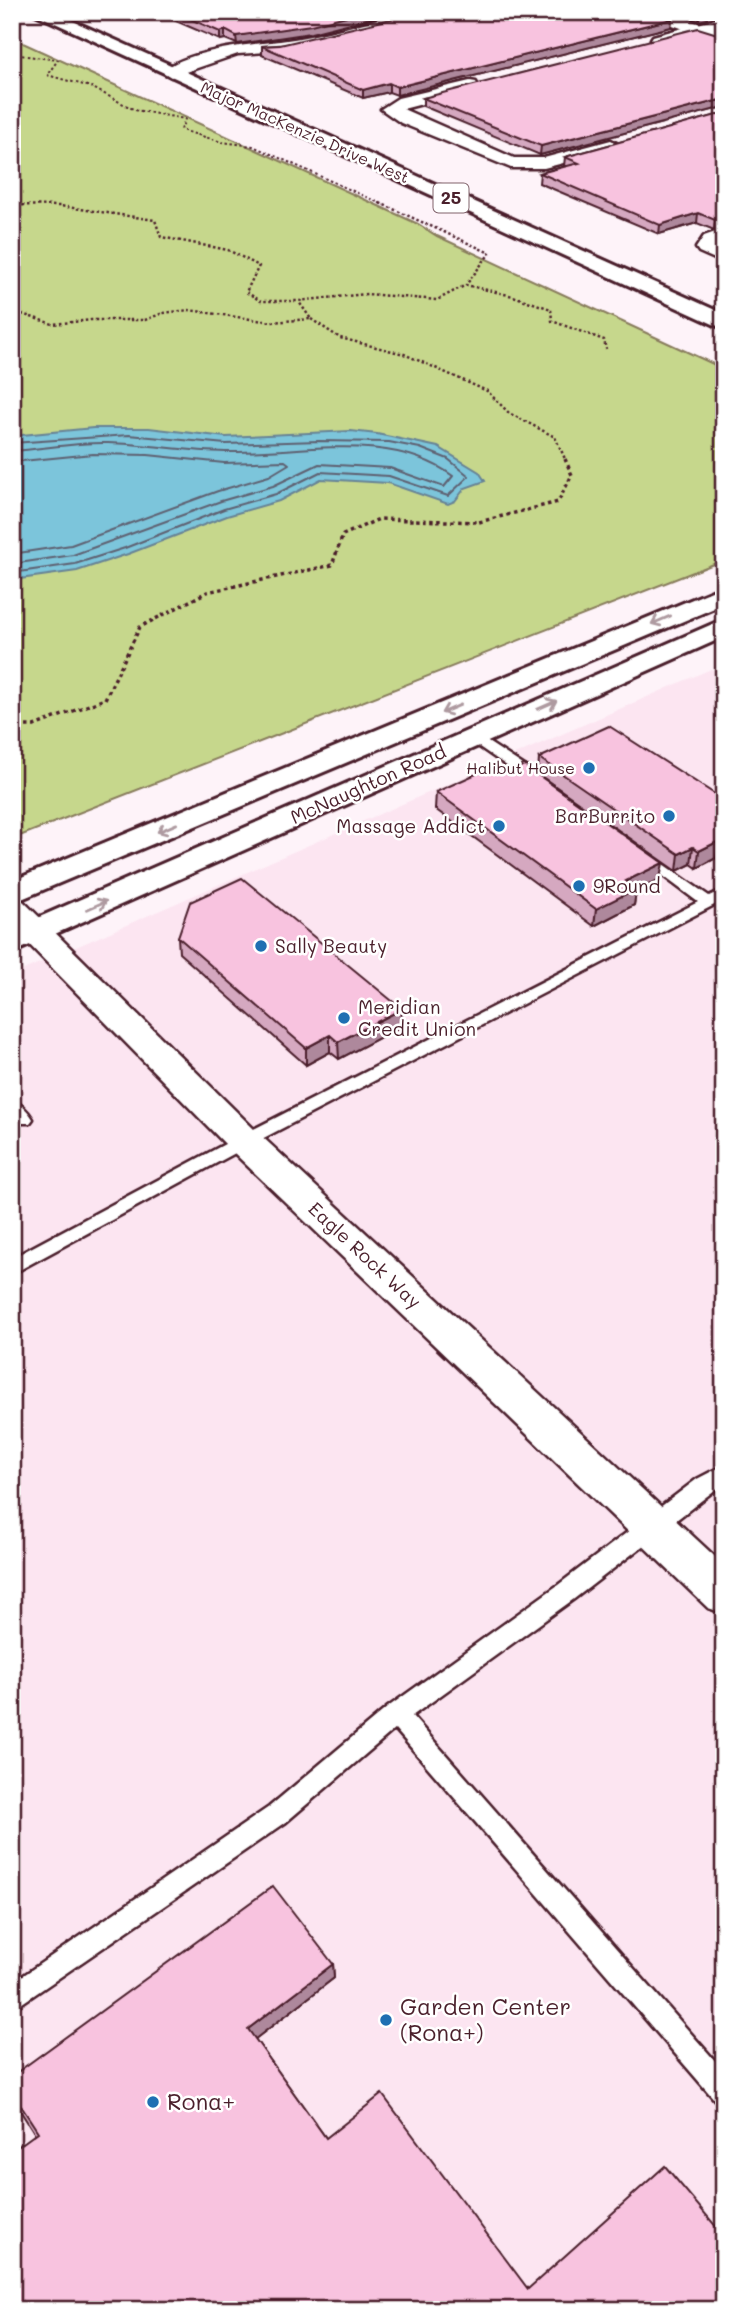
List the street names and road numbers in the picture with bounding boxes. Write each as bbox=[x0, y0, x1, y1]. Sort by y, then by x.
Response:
street label: Major MacKenzie Drive West bbox=[198, 76, 413, 187]
road number: 25 bbox=[434, 183, 468, 212]
street label: McNaughton Road bbox=[286, 738, 450, 829]
street label: Eagle Rock Way bbox=[304, 1196, 427, 1313]

